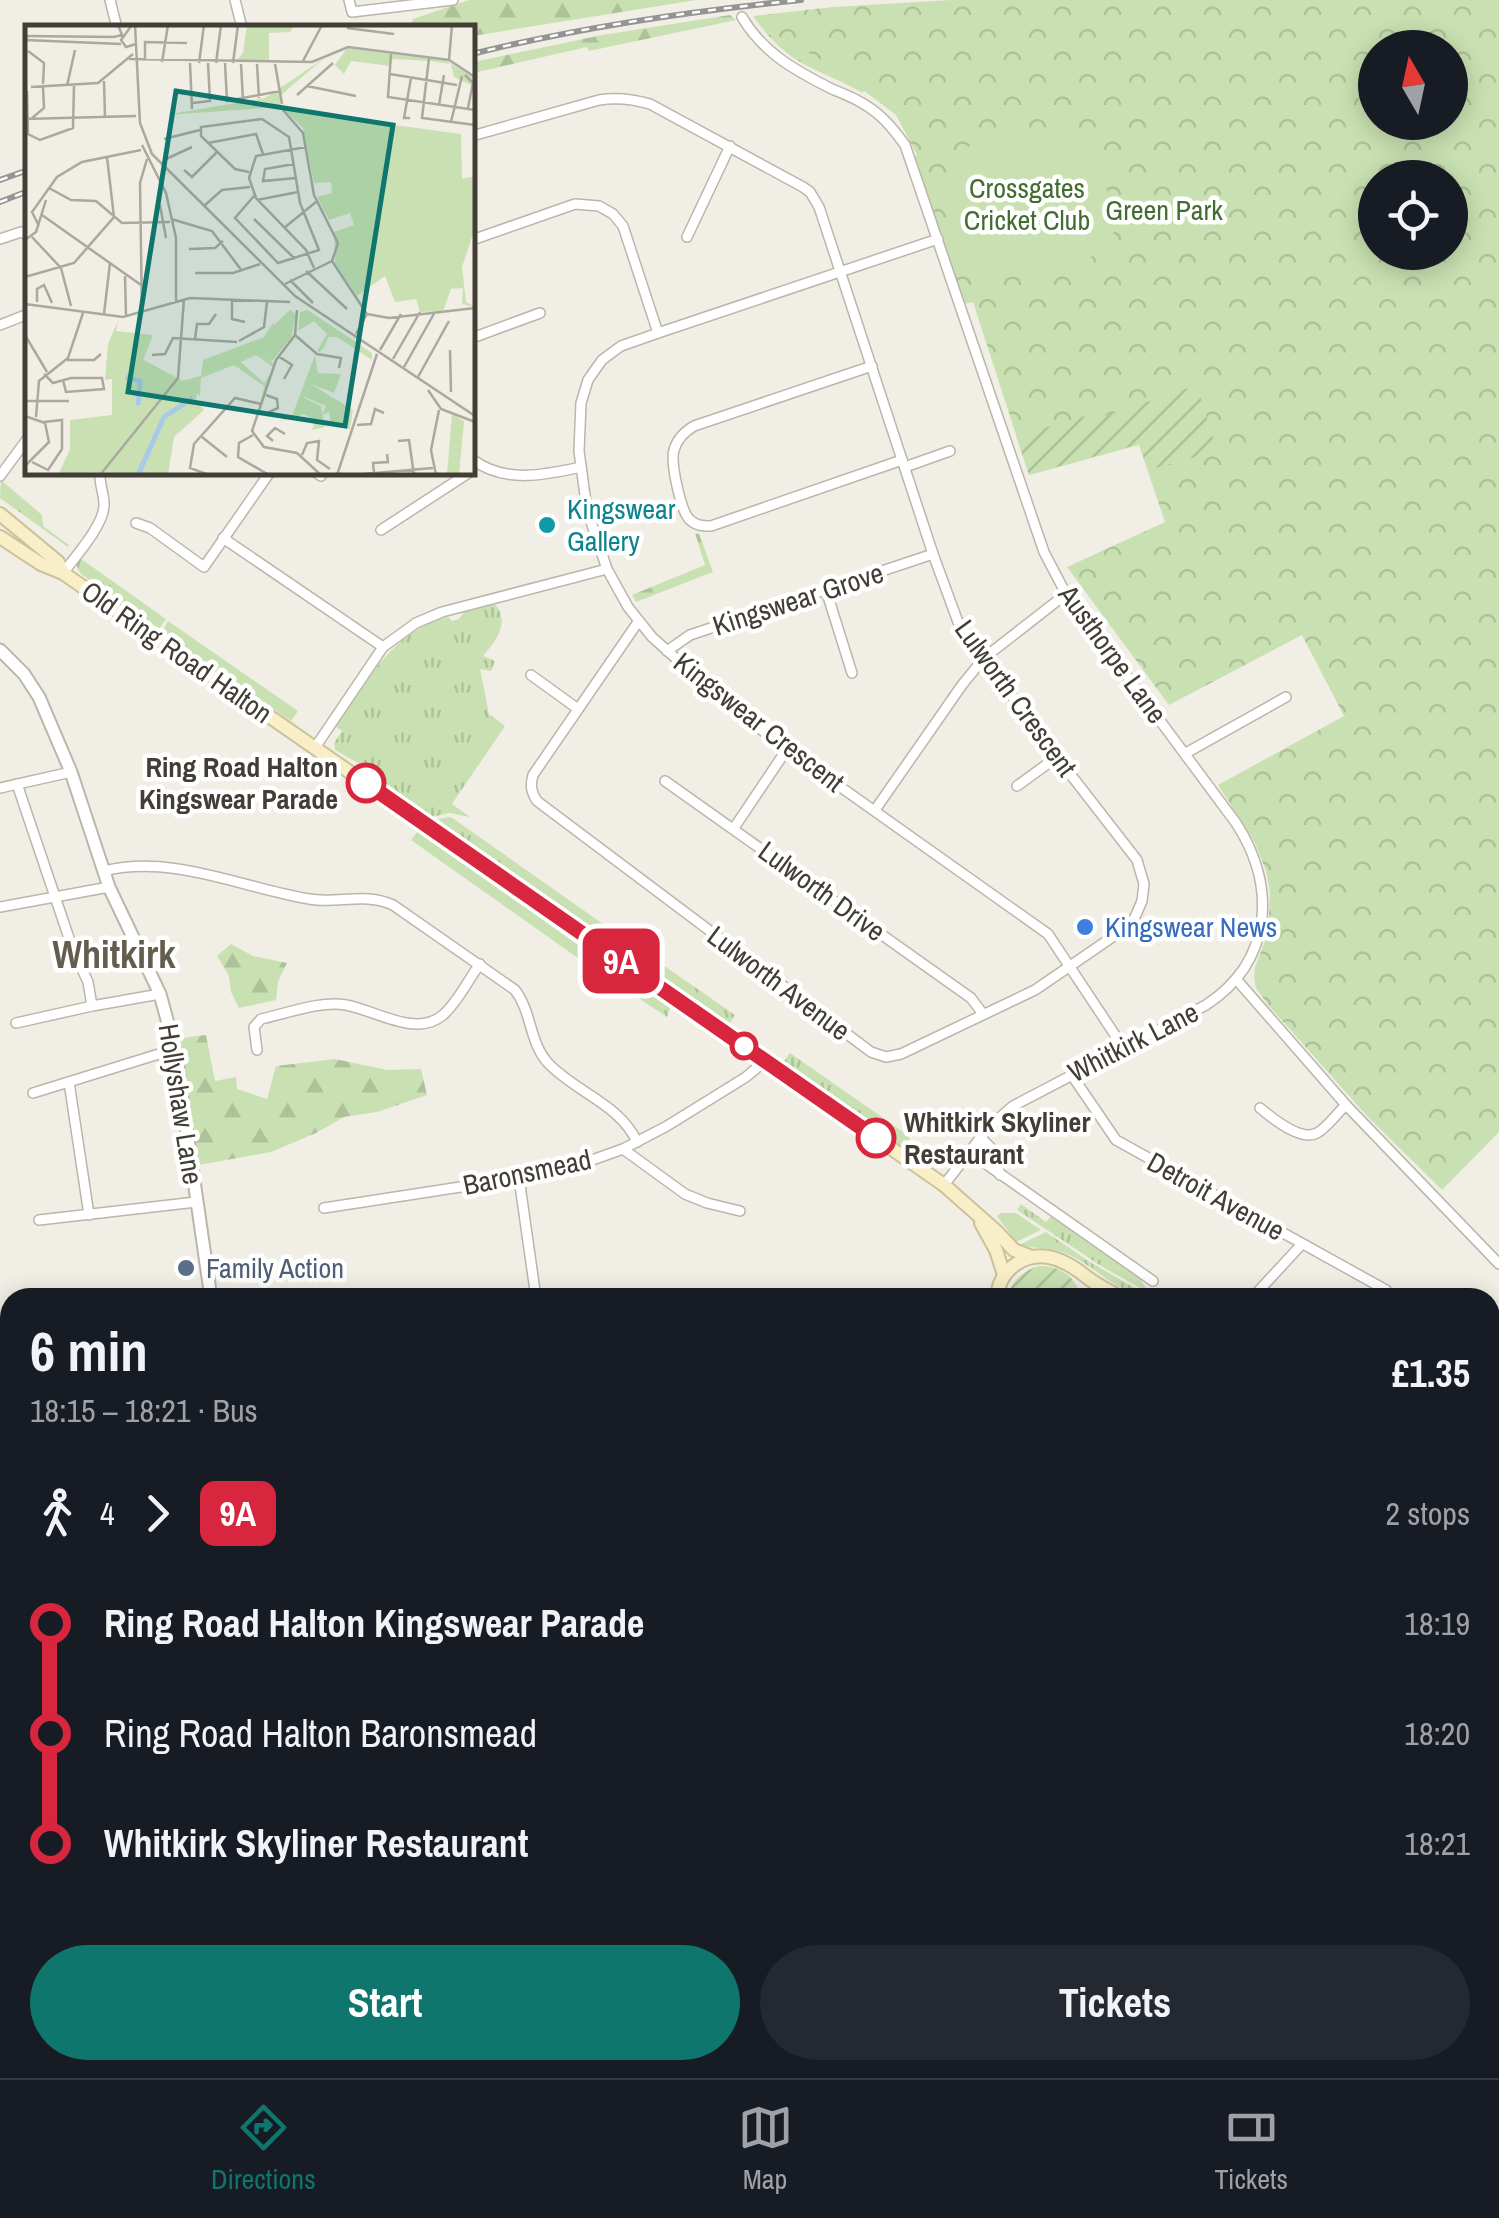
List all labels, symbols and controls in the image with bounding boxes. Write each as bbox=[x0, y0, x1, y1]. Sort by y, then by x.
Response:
inset map bbox=[25, 25, 475, 475]
north arrow bbox=[1358, 30, 1468, 140]
map controls bbox=[1358, 30, 1468, 270]
button: locate bbox=[1358, 160, 1468, 270]
park label: Crossgates Cricket Club bbox=[964, 169, 1090, 239]
park label: Green Park bbox=[1105, 191, 1223, 229]
place label: Kingswear Gallery bbox=[567, 490, 676, 560]
marker: Kingswear Gallery bbox=[536, 514, 558, 536]
street label: Kingswear Grove bbox=[708, 554, 888, 644]
street label: Old Ring Road Halton bbox=[74, 572, 280, 732]
street label: Austhorpe Lane bbox=[1049, 576, 1176, 731]
street label: Lulworth Crescent bbox=[946, 612, 1086, 784]
street label: Kingswear Crescent bbox=[666, 643, 852, 801]
place label: Ring Road Halton Kingswear Parade bbox=[139, 748, 338, 818]
marker: Ring Road Halton Kingswear Parade bbox=[347, 764, 385, 802]
street label: Lulworth Drive bbox=[751, 832, 893, 950]
place label: Kingswear News bbox=[1105, 908, 1277, 946]
marker: Kingswear News bbox=[1074, 916, 1096, 938]
street label: Lulworth Avenue bbox=[700, 917, 858, 1049]
line badge: 9A bbox=[576, 928, 666, 994]
district label: Whitkirk bbox=[53, 929, 176, 980]
text: 9A bbox=[603, 938, 639, 985]
street label: Whitkirk Lane bbox=[1061, 993, 1205, 1091]
street label: Hollyshaw Lane bbox=[150, 1021, 212, 1187]
unlabelled marker bbox=[731, 1033, 757, 1059]
place label: Whitkirk Skyliner Restaurant bbox=[904, 1103, 1090, 1173]
marker: Whitkirk Skyliner Restaurant bbox=[857, 1119, 895, 1157]
street label: Baronsmead bbox=[459, 1140, 595, 1204]
street label: Detroit Avenue bbox=[1141, 1143, 1291, 1249]
place label: Family Action bbox=[206, 1249, 344, 1287]
marker: Family Action bbox=[175, 1257, 197, 1279]
text: 6 min bbox=[30, 1314, 148, 1388]
text: £1.35 bbox=[1392, 1348, 1470, 1399]
text: 18:15 – 18:21 · Bus bbox=[30, 1389, 258, 1432]
icon: walk bbox=[30, 1486, 85, 1541]
icon: forward bbox=[130, 1486, 185, 1541]
text: 9A bbox=[220, 1490, 256, 1537]
text: 4 bbox=[100, 1492, 115, 1535]
text: 2 stops bbox=[1385, 1492, 1470, 1535]
text: Ring Road Halton Kingswear Parade bbox=[104, 1598, 644, 1649]
text: 18:19 bbox=[1404, 1602, 1470, 1645]
text: Ring Road Halton Baronsmead bbox=[104, 1708, 537, 1759]
text: 18:20 bbox=[1404, 1712, 1470, 1755]
text: Whitkirk Skyliner Restaurant bbox=[104, 1818, 528, 1869]
text: 18:21 bbox=[1404, 1822, 1470, 1865]
button: Start bbox=[30, 1945, 740, 2060]
button: Tickets bbox=[760, 1945, 1470, 2060]
tab: Directions bbox=[211, 2100, 316, 2198]
tab: Map bbox=[738, 2100, 793, 2198]
tab: Tickets bbox=[1214, 2100, 1288, 2198]

